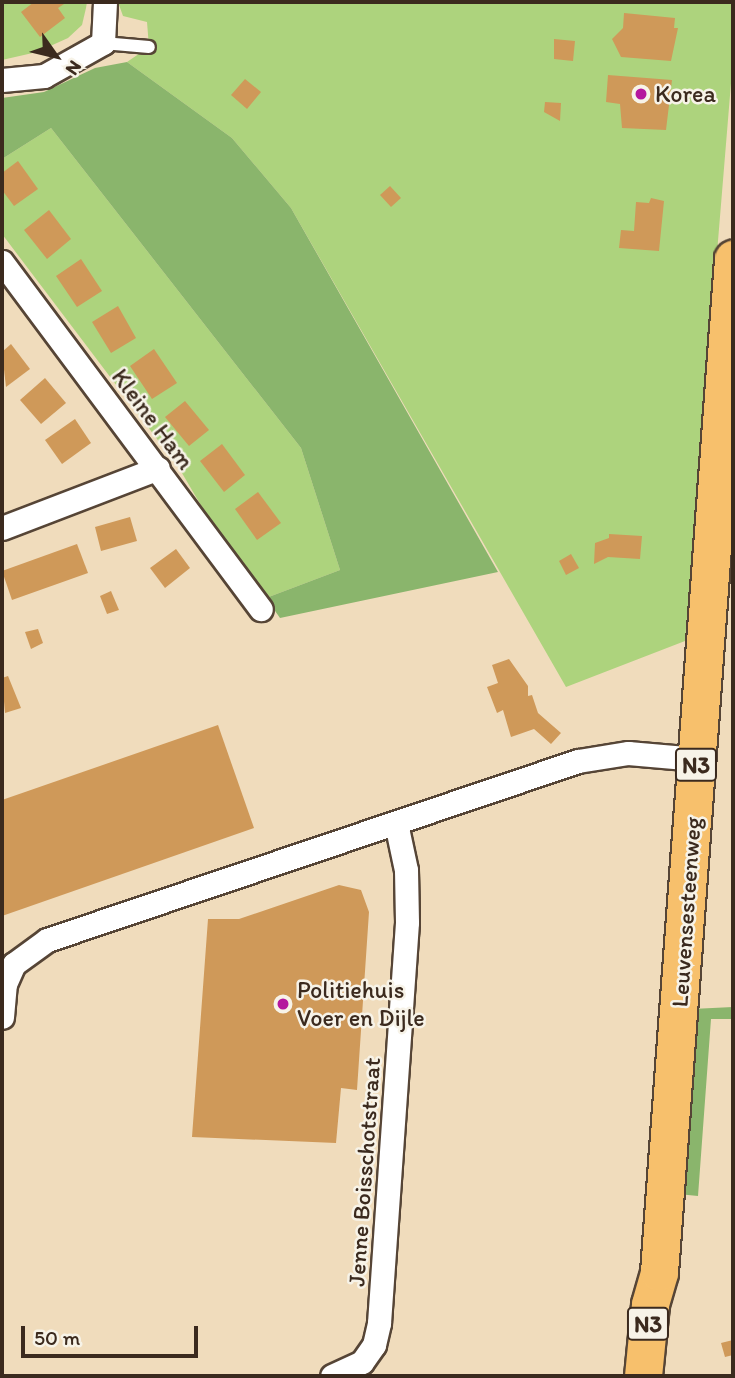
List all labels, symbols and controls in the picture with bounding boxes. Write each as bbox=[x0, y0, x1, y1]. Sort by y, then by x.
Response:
north arrow bbox=[21, 21, 91, 91]
text: N bbox=[61, 56, 87, 80]
place label: Korea bbox=[655, 80, 716, 108]
marker: Korea bbox=[633, 86, 649, 102]
street label: Kleine Ham bbox=[106, 363, 200, 475]
road number: N3 bbox=[673, 746, 719, 785]
street label: Leuvensesteenweg bbox=[665, 816, 707, 1008]
place label: Politiehuis Voer en Dijle bbox=[297, 976, 425, 1032]
marker: Politiehuis Voer en Dijle bbox=[275, 996, 291, 1012]
street label: Jenne Boisschotstraat bbox=[342, 1057, 386, 1287]
road number: N3 bbox=[625, 1304, 671, 1344]
scale bar bbox=[24, 1312, 201, 1356]
text: 50 m bbox=[34, 1325, 80, 1350]

